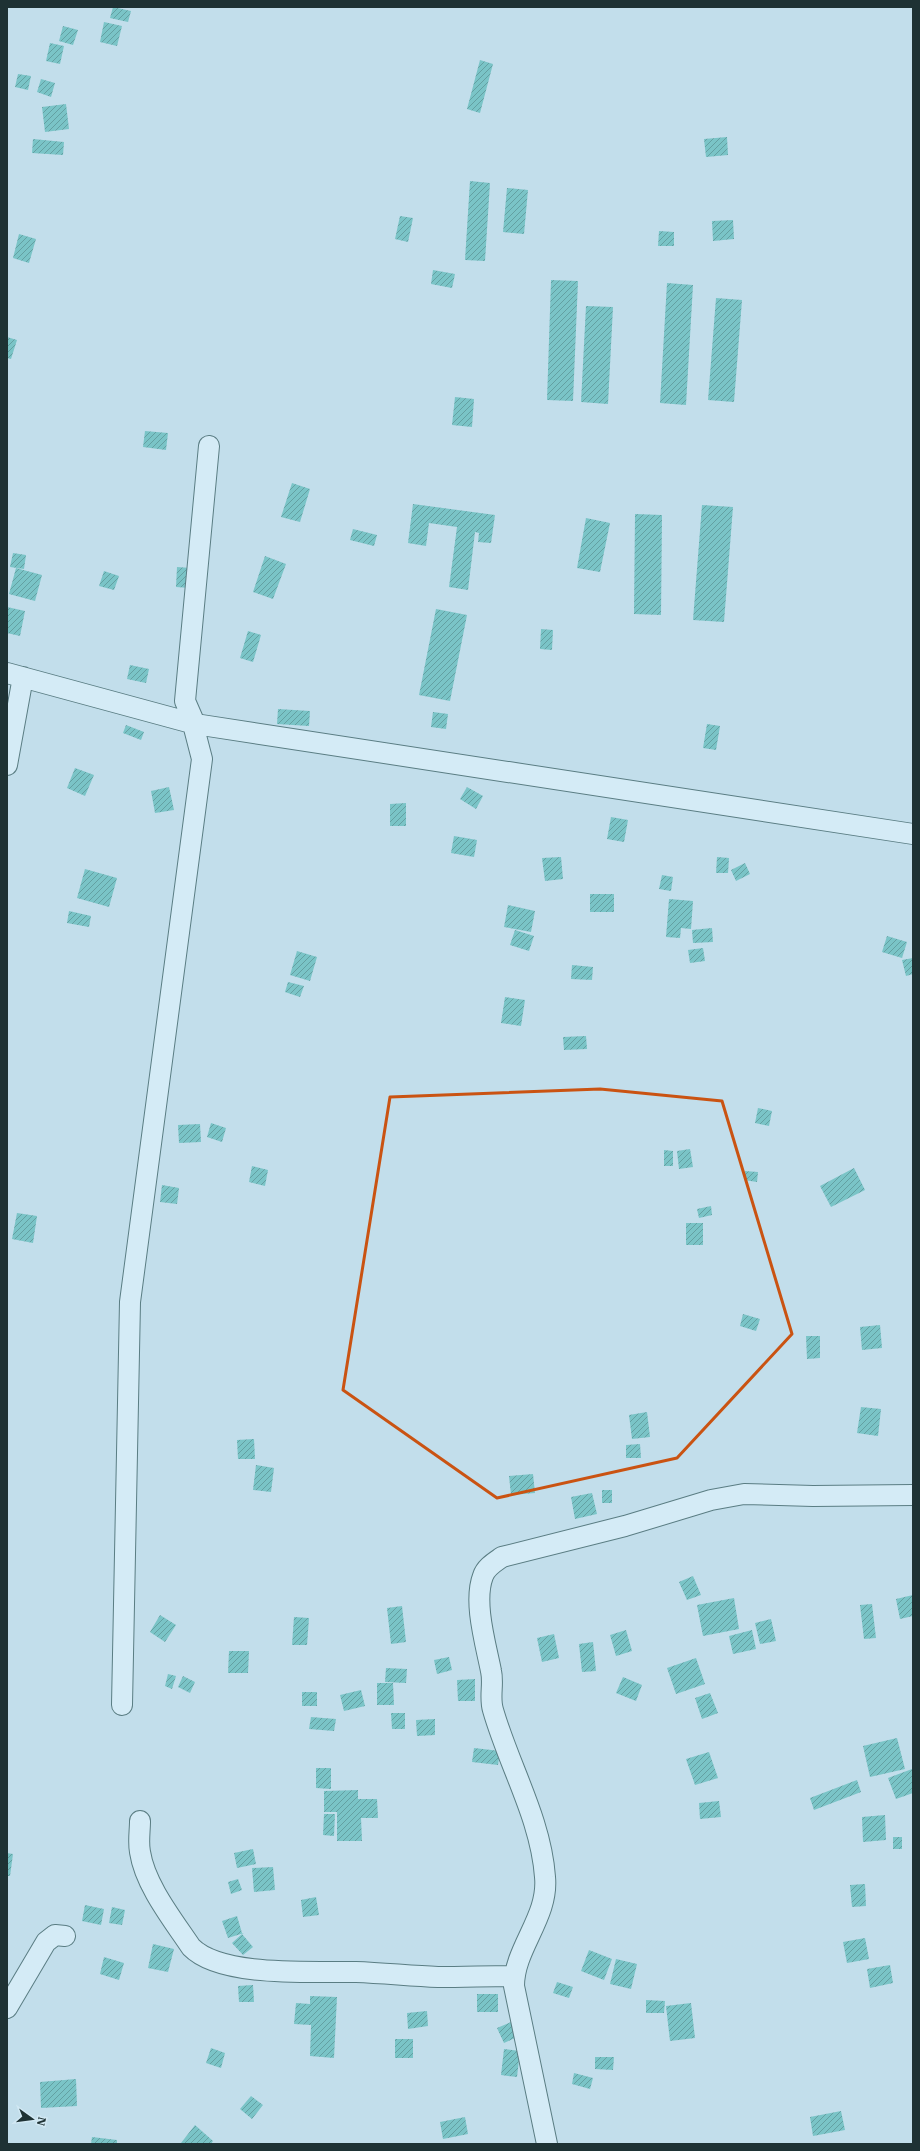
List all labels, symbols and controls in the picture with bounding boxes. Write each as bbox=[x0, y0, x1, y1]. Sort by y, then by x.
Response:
north arrow bbox=[12, 2099, 52, 2139]
text: N bbox=[34, 2116, 50, 2128]

